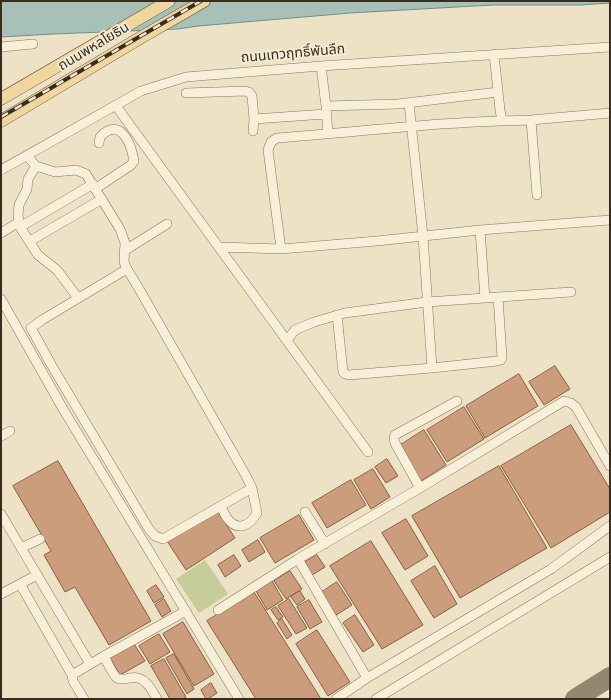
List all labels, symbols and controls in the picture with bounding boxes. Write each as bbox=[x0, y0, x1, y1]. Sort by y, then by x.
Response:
street label: ถนนพหลโยธิน bbox=[55, 19, 133, 75]
street label: ถนนเทวฤทธิ์พันลึก bbox=[240, 41, 346, 67]

